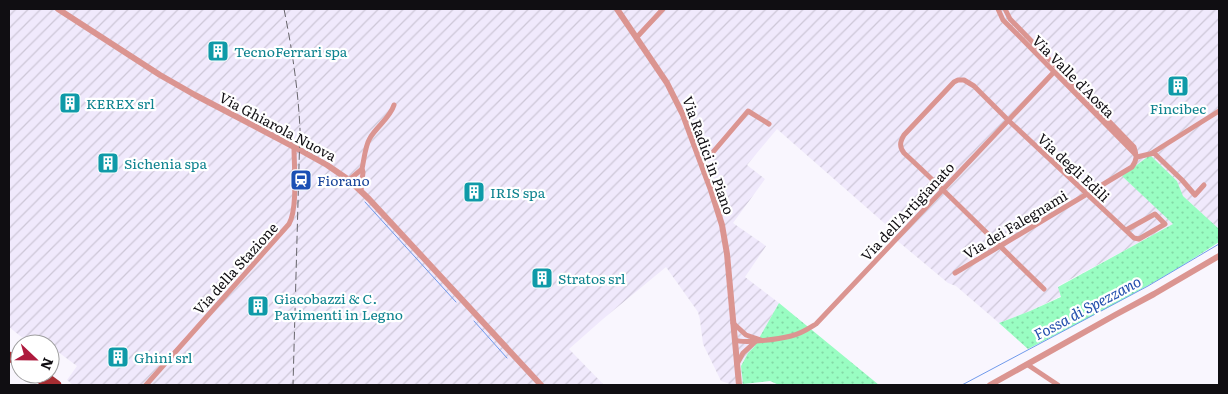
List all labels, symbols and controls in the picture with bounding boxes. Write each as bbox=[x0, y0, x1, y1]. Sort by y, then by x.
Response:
street label: Via Valle d'Aosta bbox=[1028, 30, 1120, 122]
building icon: TecnoFerrari spa bbox=[206, 39, 230, 63]
place label: TecnoFerrari spa bbox=[234, 41, 348, 61]
building icon: Fincibec bbox=[1166, 74, 1190, 98]
street label: Via Ghiarola Nuova bbox=[216, 87, 341, 166]
building icon: KEREX srl bbox=[58, 91, 82, 115]
place label: KEREX srl bbox=[86, 93, 155, 113]
street label: Via Radici in Piano bbox=[678, 93, 740, 217]
place label: Fincibec bbox=[1150, 98, 1206, 118]
street label: Via degli Edili bbox=[1033, 128, 1115, 206]
building icon: Sichenia spa bbox=[96, 151, 120, 175]
place label: Sichenia spa bbox=[124, 153, 207, 173]
street label: Via dell'Artigianato bbox=[856, 157, 958, 265]
station icon: Fiorano bbox=[289, 168, 313, 192]
place label: Fiorano bbox=[317, 170, 370, 190]
building icon: IRIS spa bbox=[462, 180, 486, 204]
place label: IRIS spa bbox=[490, 182, 546, 202]
street label: Via dei Falegnami bbox=[959, 185, 1071, 263]
street label: Via della Stazione bbox=[188, 218, 282, 318]
building icon: Stratos srl bbox=[530, 266, 554, 290]
place label: Stratos srl bbox=[558, 268, 626, 288]
water label: Fossa di Spezzano bbox=[1029, 269, 1145, 345]
place label: Giacobazzi & C. Pavimenti in Legno bbox=[274, 288, 403, 324]
building icon: Giacobazzi & C. Pavimenti in Legno bbox=[246, 294, 270, 318]
north arrow bbox=[10, 334, 60, 384]
building icon: Ghini srl bbox=[106, 345, 130, 369]
place label: Ghini srl bbox=[134, 347, 193, 367]
text: N bbox=[36, 355, 59, 374]

